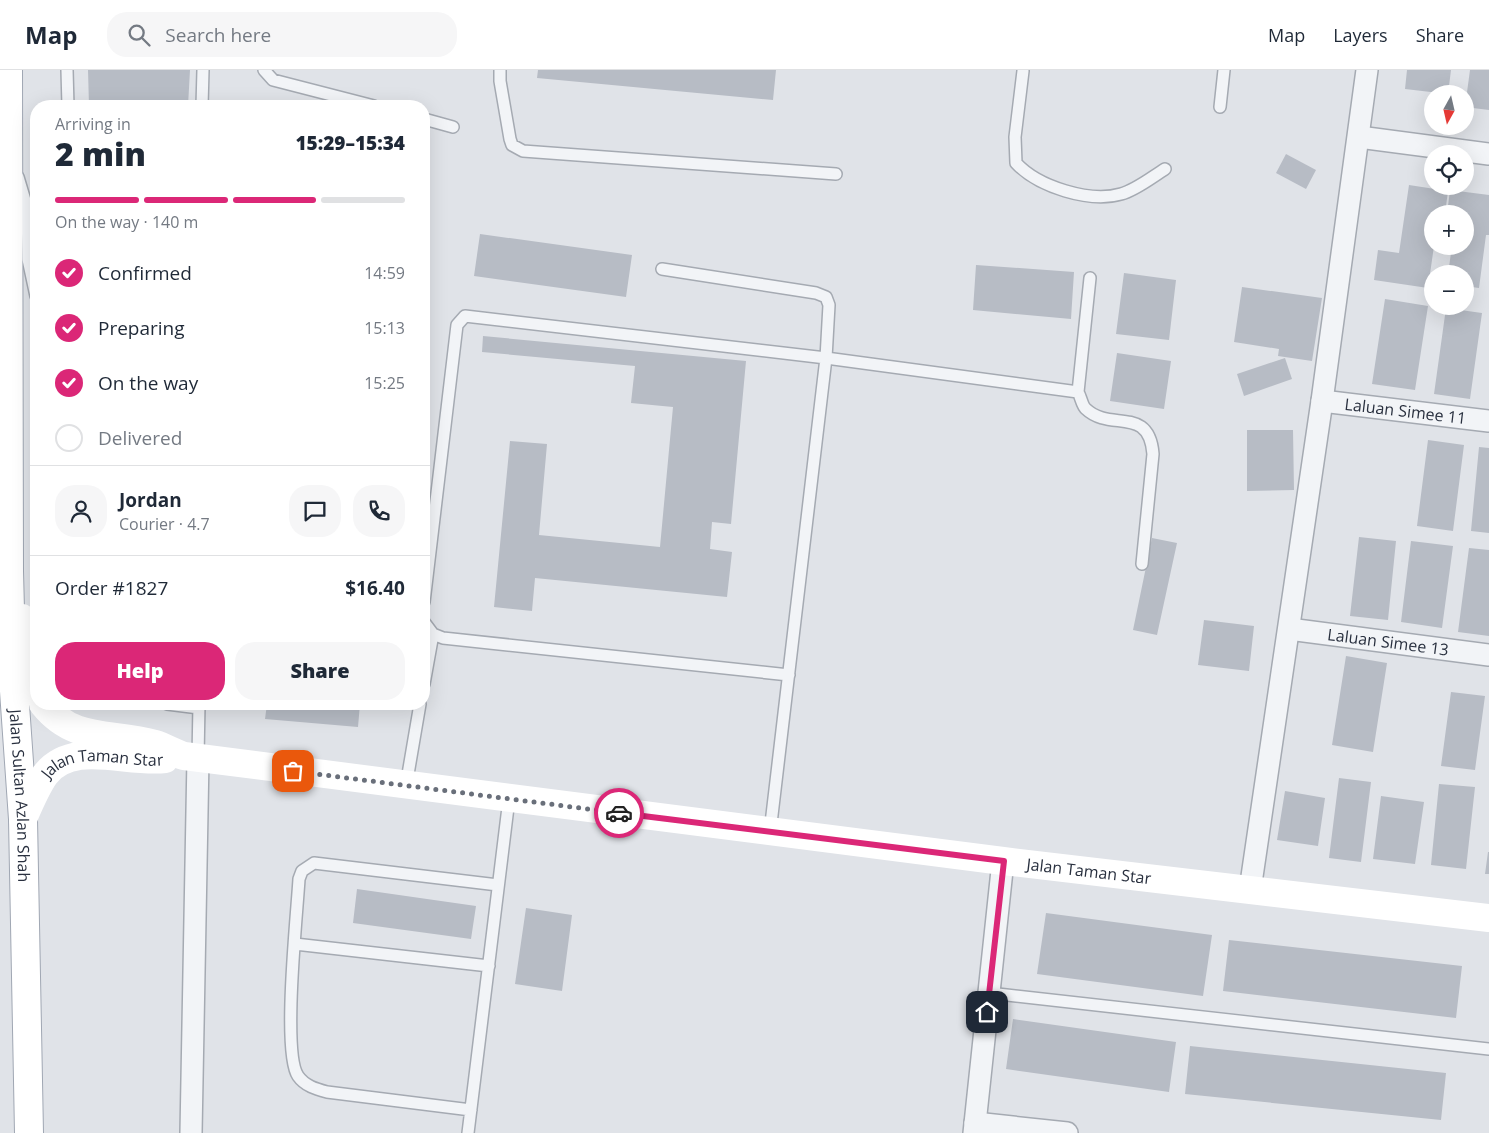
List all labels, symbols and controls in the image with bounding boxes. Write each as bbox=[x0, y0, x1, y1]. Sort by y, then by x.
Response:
search box bbox=[107, 12, 457, 57]
text: Map bbox=[25, 18, 77, 51]
icon: search bbox=[125, 21, 153, 49]
text: Search here bbox=[165, 22, 271, 48]
text: Map bbox=[1268, 23, 1305, 47]
text: Layers bbox=[1333, 23, 1388, 47]
text: Share bbox=[1416, 23, 1464, 47]
north arrow bbox=[1424, 85, 1474, 135]
map controls bbox=[1424, 85, 1474, 315]
text: Arriving in bbox=[55, 113, 131, 135]
text: 15:29–15:34 bbox=[295, 130, 405, 156]
text: 2 min bbox=[55, 132, 146, 175]
button: locate bbox=[1424, 145, 1474, 195]
button: + bbox=[1424, 205, 1474, 255]
text: On the way · 140 m bbox=[55, 211, 198, 233]
icon: check bbox=[55, 259, 83, 287]
text: Confirmed bbox=[98, 260, 192, 286]
text: 14:59 bbox=[364, 262, 405, 284]
button: − bbox=[1424, 265, 1474, 315]
icon: check bbox=[55, 314, 83, 342]
text: Preparing bbox=[98, 315, 185, 341]
text: 15:13 bbox=[364, 317, 405, 339]
icon: check bbox=[55, 369, 83, 397]
text: On the way bbox=[98, 370, 198, 396]
text: 15:25 bbox=[364, 372, 405, 394]
street label: Laluan Simee 11 bbox=[1344, 393, 1467, 429]
text: Delivered bbox=[98, 425, 182, 451]
button: person bbox=[55, 485, 107, 537]
button: chat bbox=[289, 485, 341, 537]
button: phone bbox=[353, 485, 405, 537]
text: Jordan bbox=[119, 487, 182, 513]
text: Courier · 4.7 bbox=[119, 513, 210, 535]
text: Order #1827 bbox=[55, 575, 168, 601]
text: $16.40 bbox=[345, 575, 405, 601]
street label: Laluan Simee 13 bbox=[1326, 623, 1450, 661]
button: Help bbox=[55, 642, 225, 700]
button: Share bbox=[235, 642, 405, 700]
street label: Jalan Sultan Azlan Shah bbox=[4, 706, 35, 882]
street label: Jalan Taman Star bbox=[35, 744, 165, 784]
pin bbox=[272, 750, 314, 792]
icon: bag bbox=[279, 757, 307, 785]
courier bbox=[594, 788, 644, 838]
icon: car bbox=[605, 799, 633, 827]
street label: Jalan Taman Star bbox=[1023, 853, 1153, 889]
pin bbox=[966, 991, 1008, 1033]
icon: home bbox=[973, 998, 1001, 1026]

